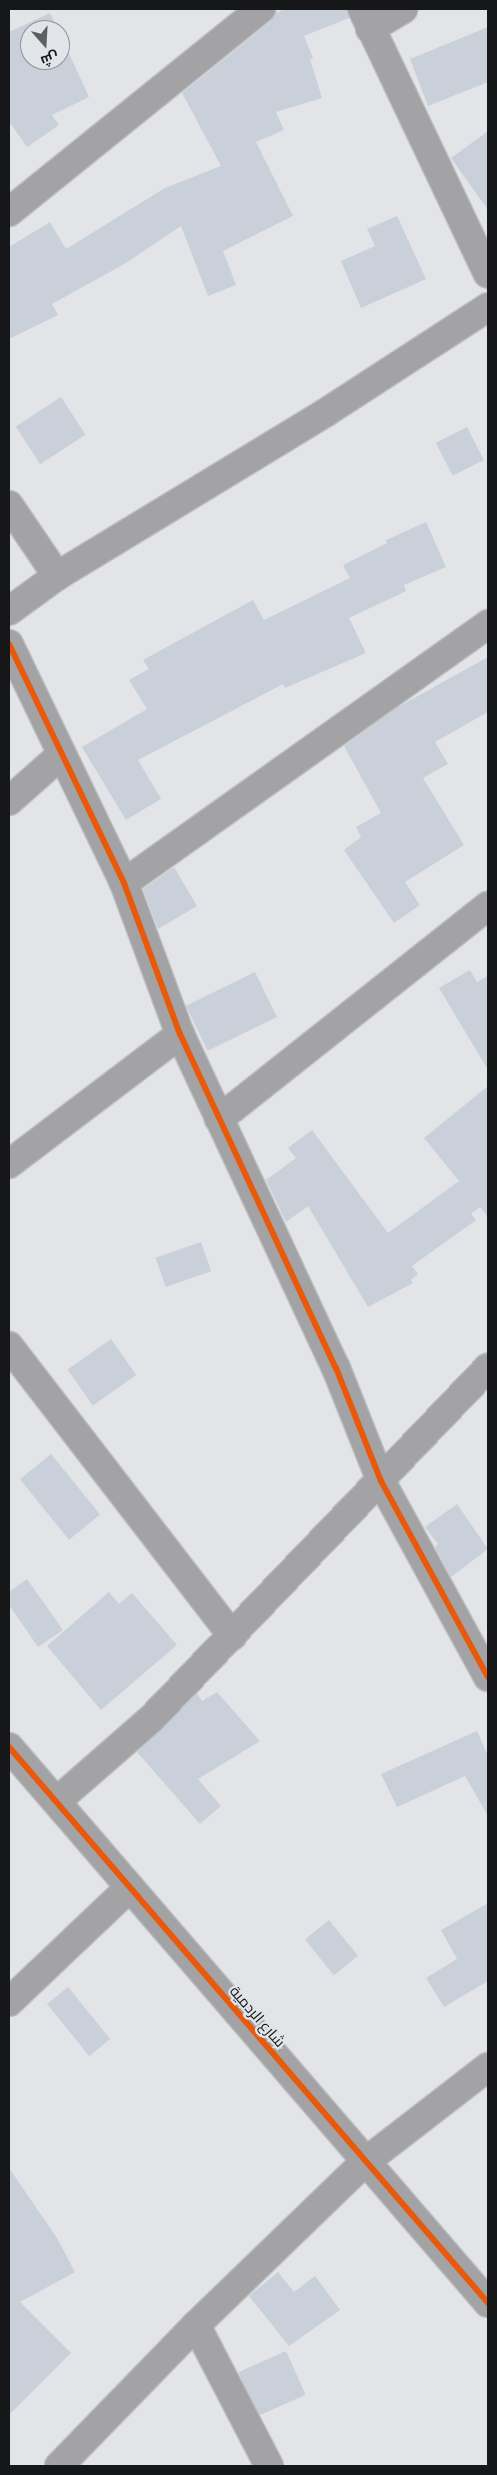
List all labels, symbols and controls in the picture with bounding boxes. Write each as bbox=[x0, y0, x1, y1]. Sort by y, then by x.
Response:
north arrow bbox=[20, 20, 70, 70]
text: ش bbox=[38, 48, 61, 70]
street label: شارع الردمية bbox=[226, 1983, 288, 2051]

